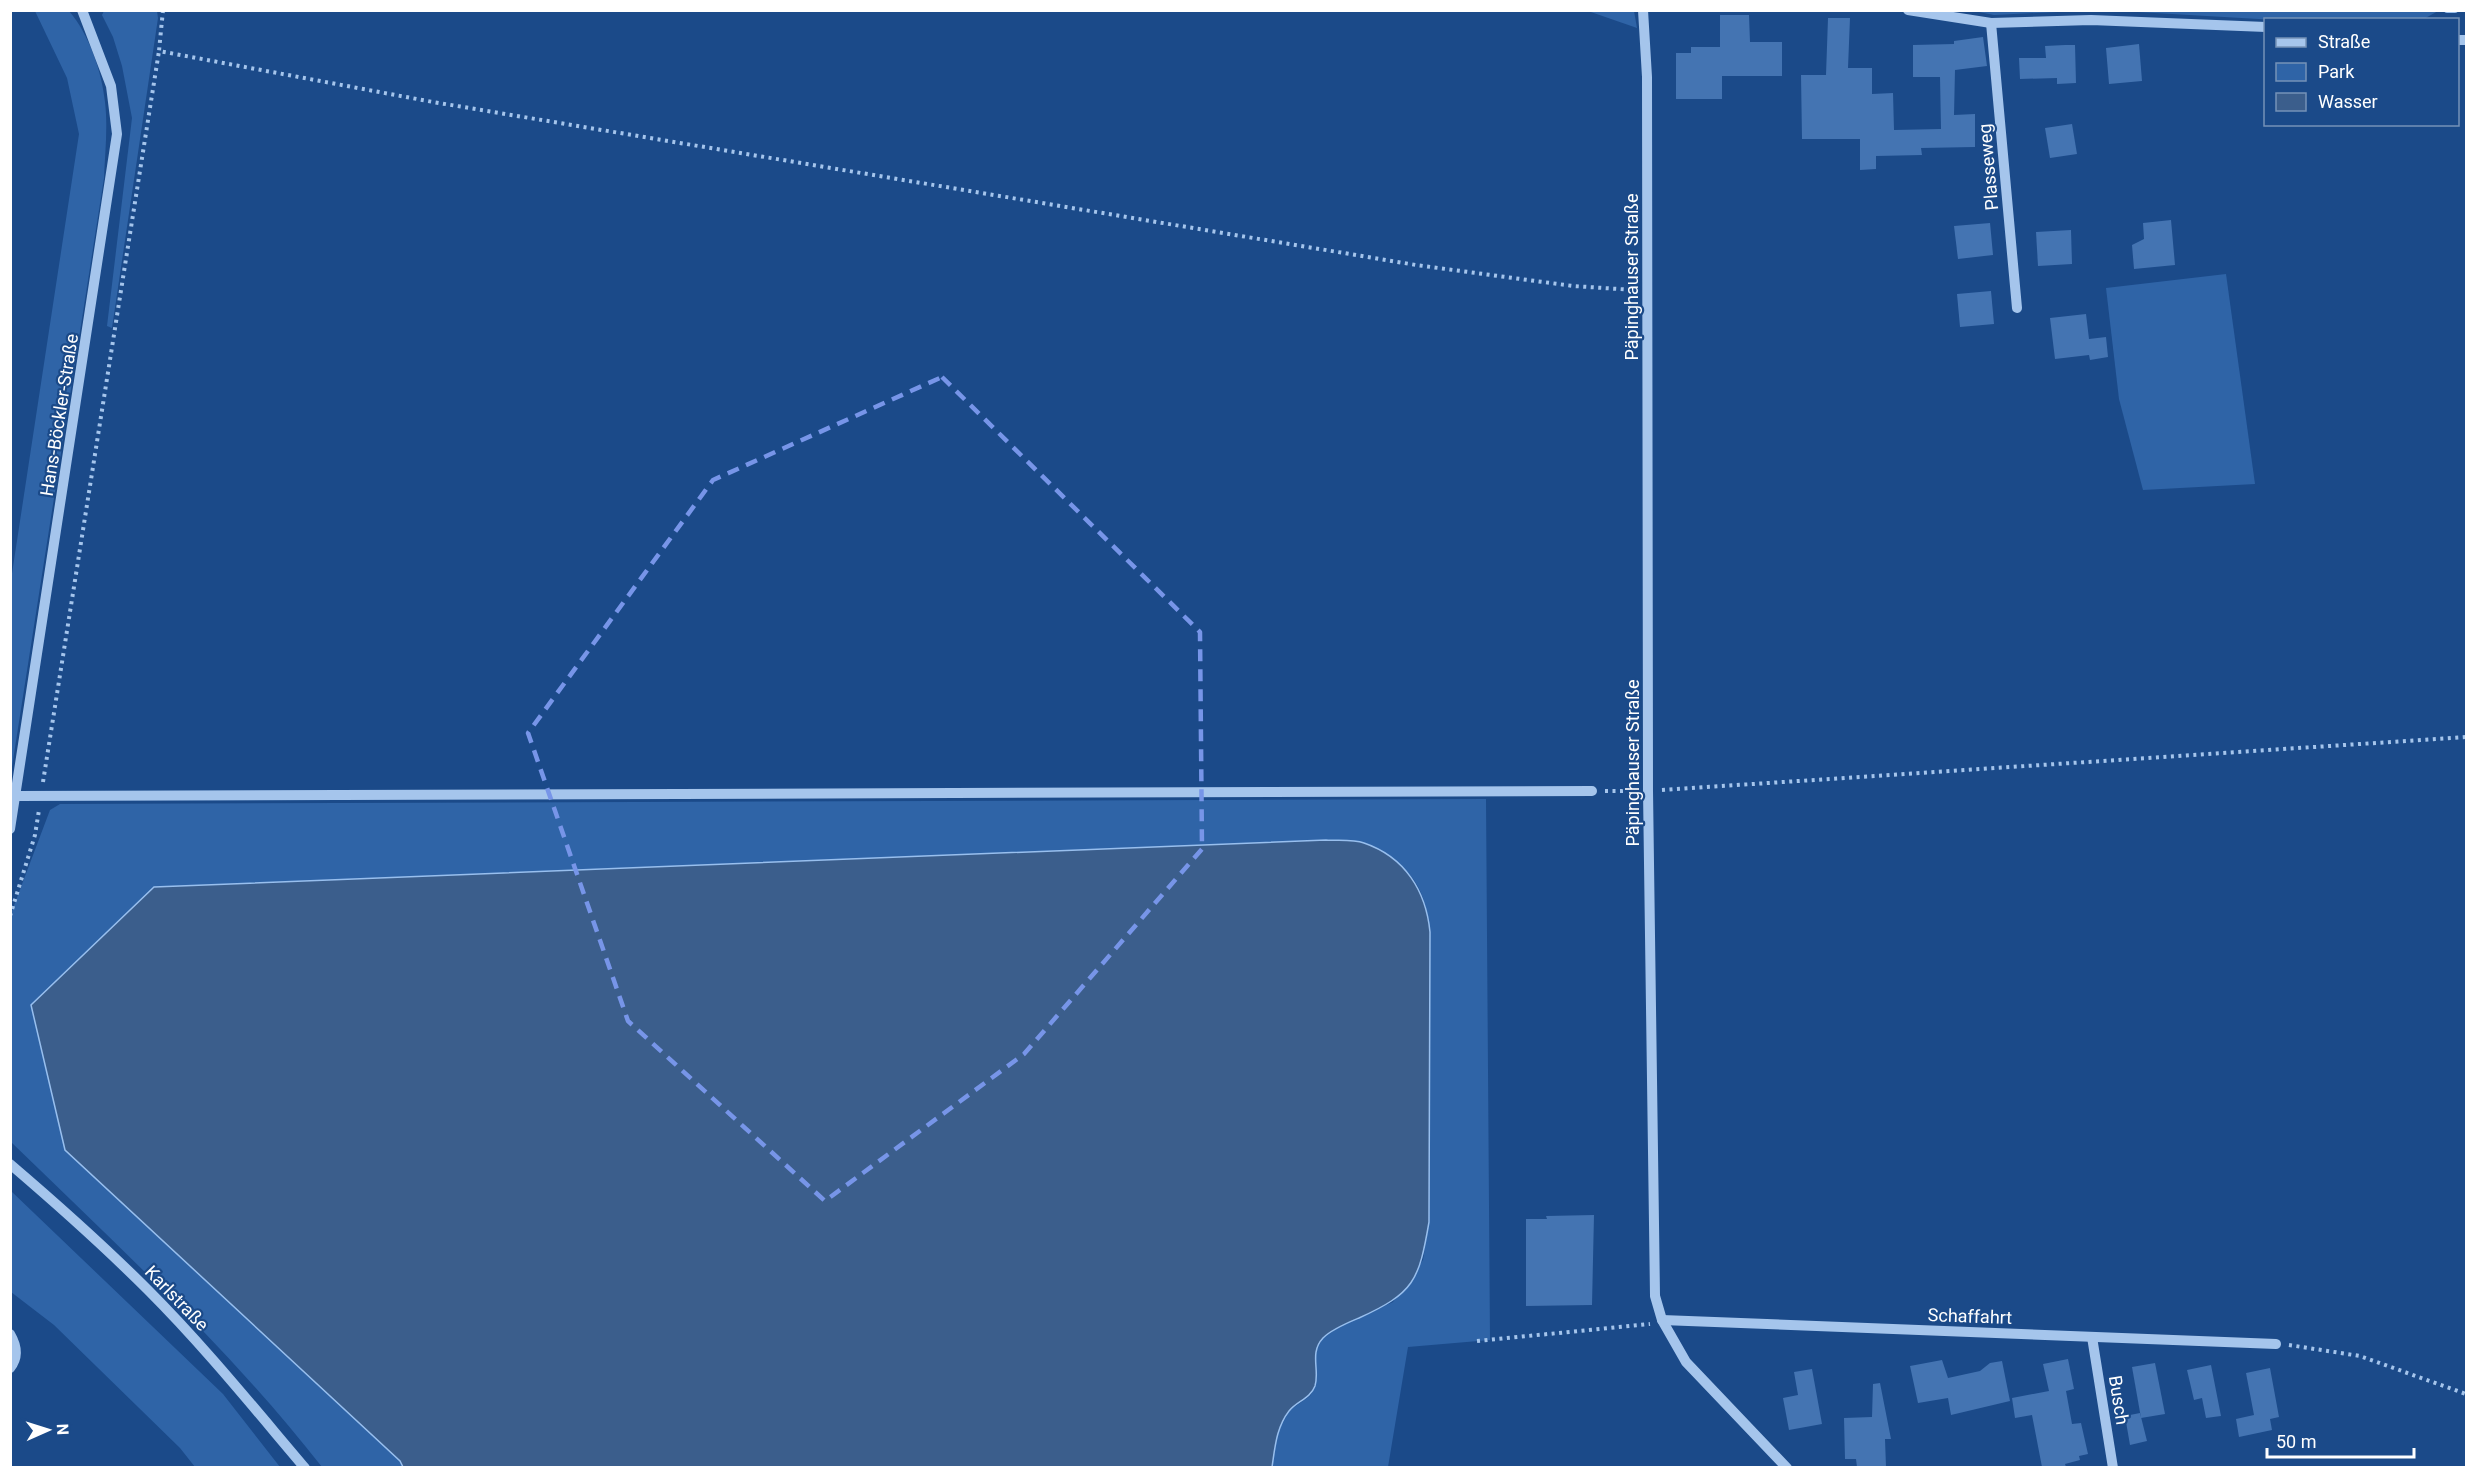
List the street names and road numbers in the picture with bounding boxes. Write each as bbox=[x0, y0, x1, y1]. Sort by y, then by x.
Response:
street label: Plasseweg bbox=[1974, 123, 2002, 211]
street label: Päpinghauser Straße bbox=[1621, 194, 1642, 360]
street label: Hans-Böckler-Straße bbox=[36, 332, 82, 498]
street label: Päpinghauser Straße bbox=[1622, 680, 1643, 846]
street label: Karlstraße bbox=[141, 1261, 213, 1335]
street label: Schaffahrt bbox=[1927, 1304, 2013, 1328]
street label: Busch bbox=[2105, 1374, 2133, 1426]

